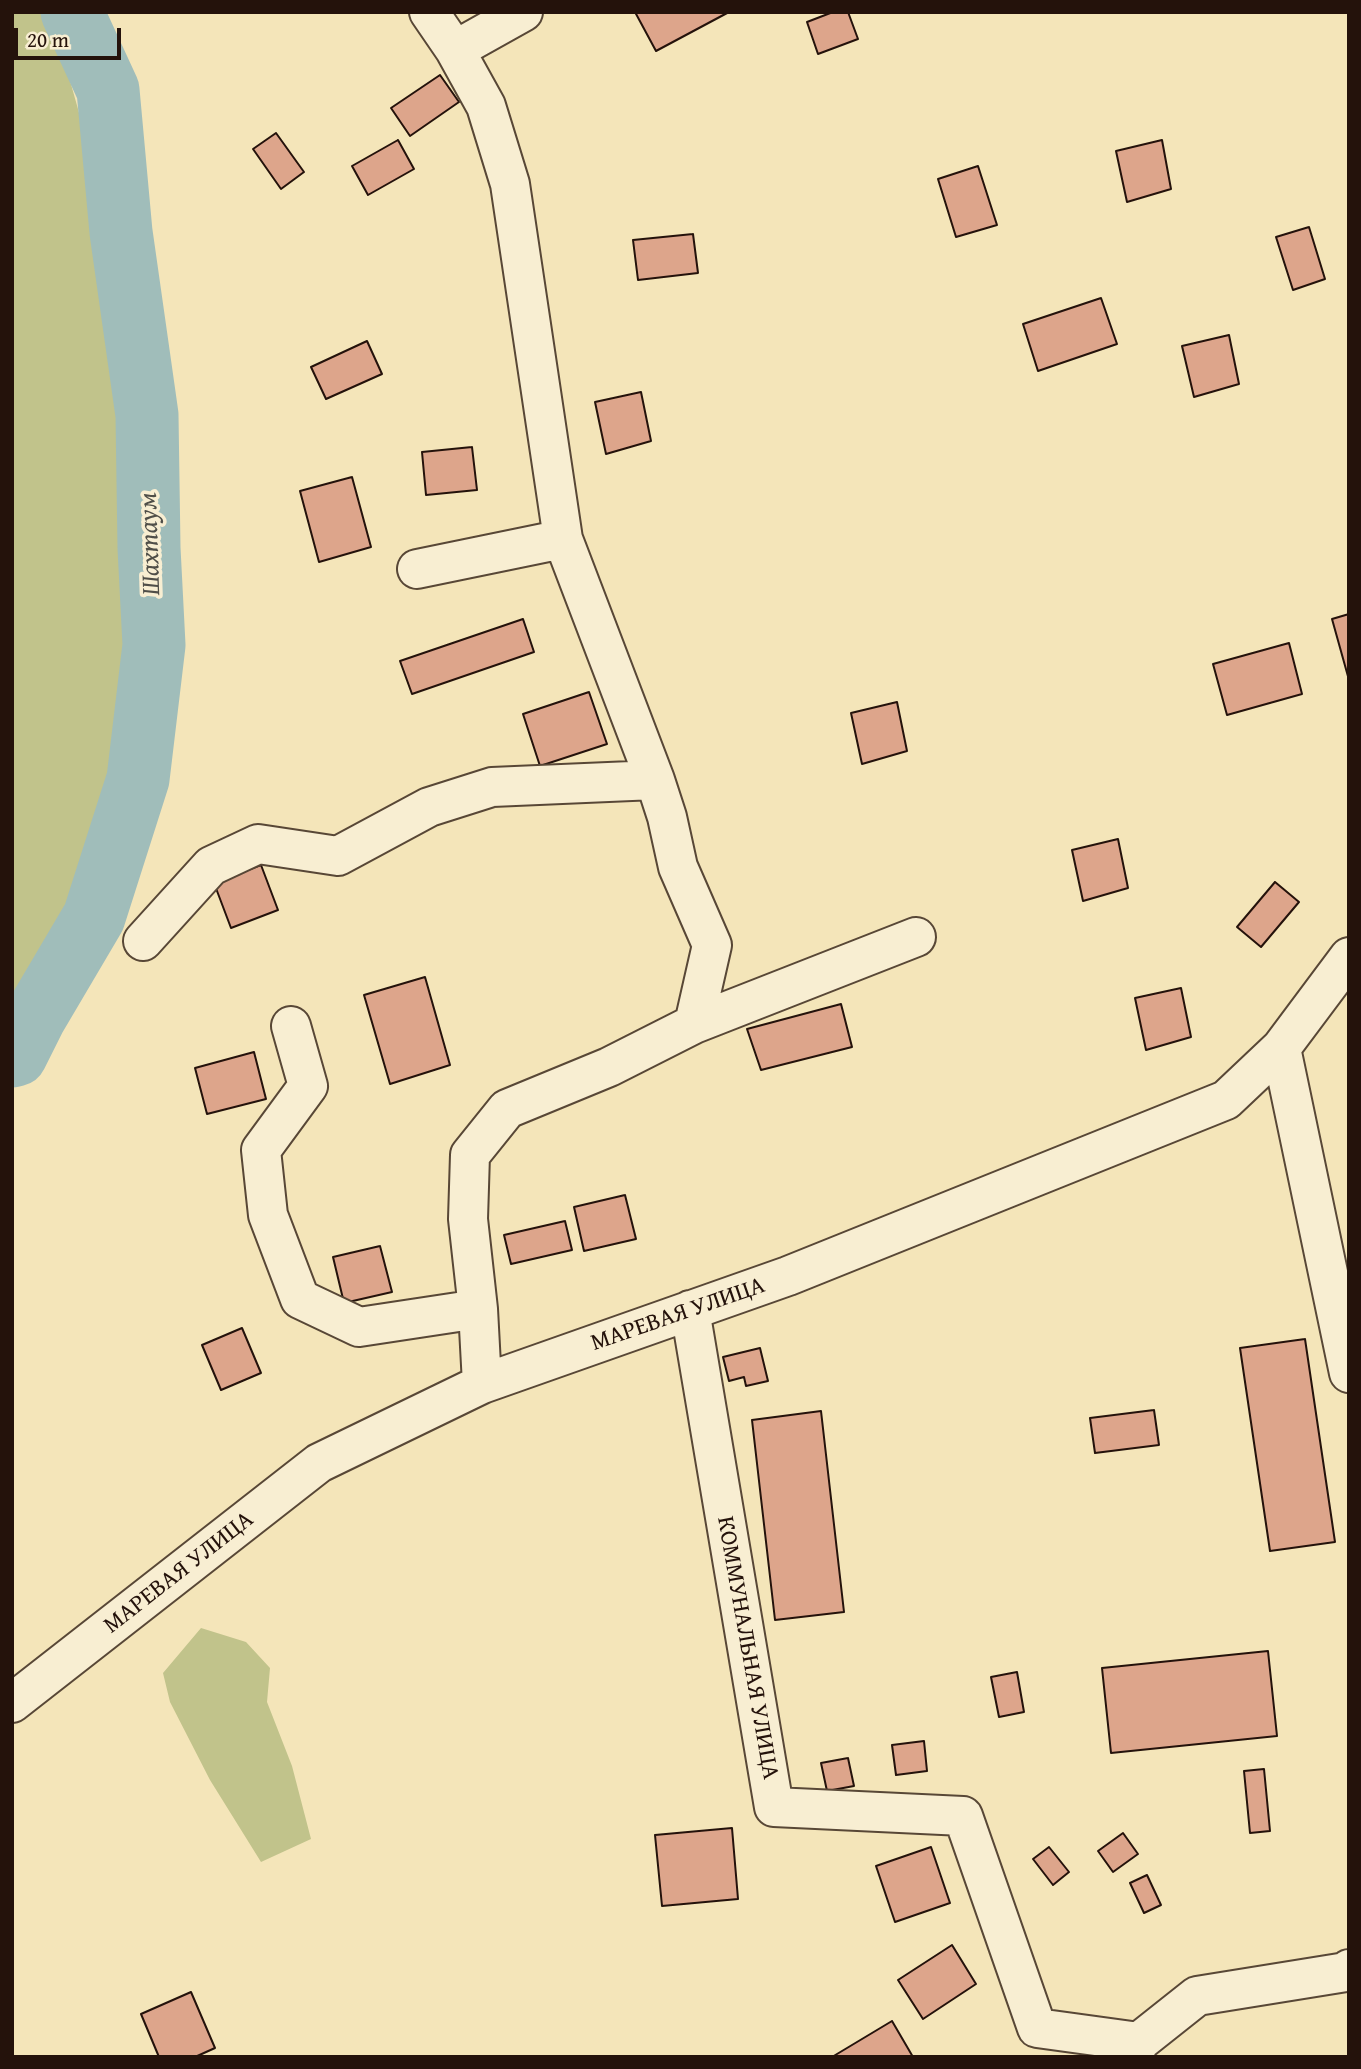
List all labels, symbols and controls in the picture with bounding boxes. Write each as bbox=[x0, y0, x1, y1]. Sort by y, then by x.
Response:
scale bar bbox=[18, 14, 124, 58]
text: 20 m bbox=[27, 24, 69, 55]
water label: Шахтаум bbox=[134, 492, 168, 596]
street label: МАРЕВАЯ УЛИЦА bbox=[587, 1272, 769, 1358]
street label: МАРЕВАЯ УЛИЦА bbox=[98, 1506, 260, 1640]
street label: КОММУНАЛЬНАЯ УЛИЦА bbox=[710, 1514, 784, 1782]

